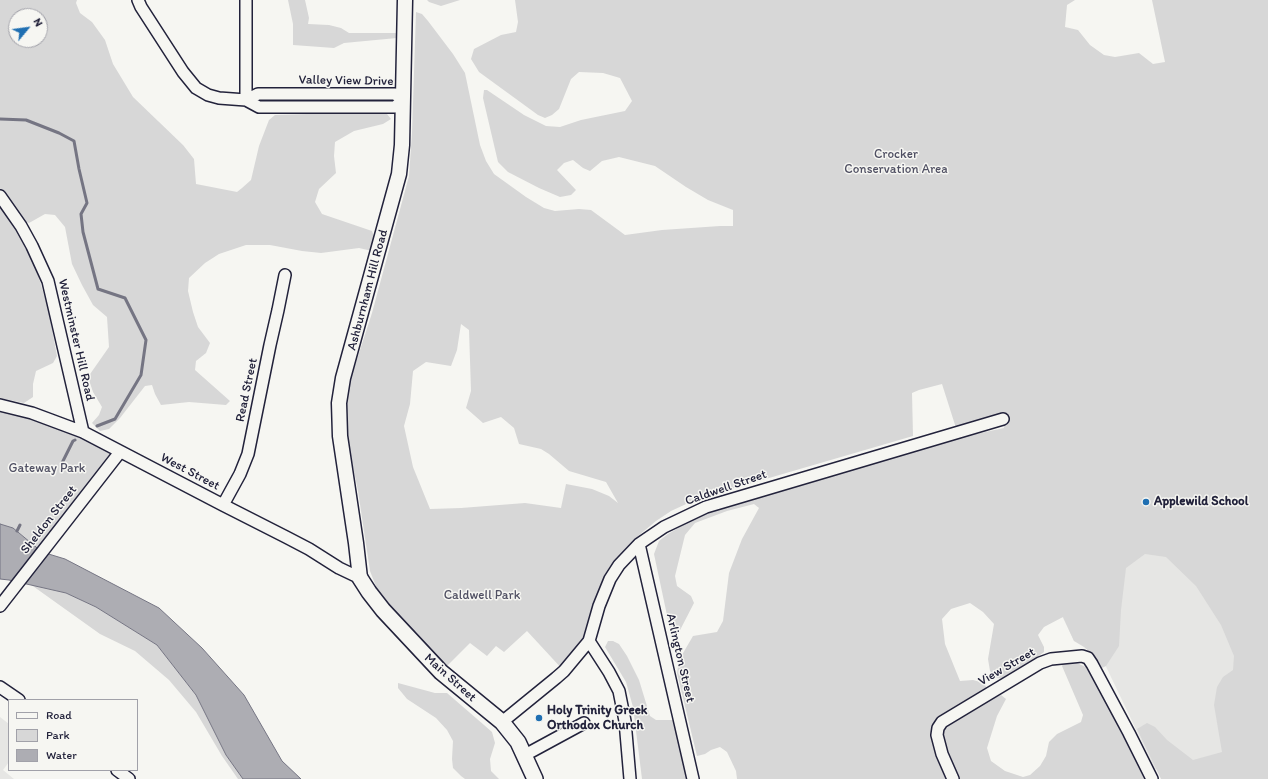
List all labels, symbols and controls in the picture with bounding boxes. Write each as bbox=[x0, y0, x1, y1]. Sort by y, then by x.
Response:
north arrow bbox=[8, 8, 48, 48]
text: N bbox=[31, 16, 46, 29]
street label: Valley View Drive bbox=[299, 72, 393, 90]
park label: Crocker Conservation Area bbox=[844, 147, 948, 178]
street label: Ashburnham Hill Road bbox=[344, 228, 392, 352]
street label: Westminster Hill Road bbox=[54, 277, 98, 403]
street label: Read Street bbox=[233, 357, 261, 423]
street label: West Street bbox=[158, 450, 222, 494]
park label: Gateway Park bbox=[9, 461, 85, 477]
street label: Caldwell Street bbox=[683, 467, 769, 509]
street label: Sheldon Street bbox=[17, 483, 81, 557]
place label: Applewild School bbox=[1154, 494, 1248, 510]
marker: Applewild School bbox=[1141, 497, 1151, 507]
park label: Caldwell Park bbox=[444, 588, 520, 604]
street label: Arlington Street bbox=[662, 612, 698, 704]
street label: View Street bbox=[976, 644, 1038, 690]
street label: Main Street bbox=[421, 650, 479, 706]
legend bbox=[8, 699, 138, 771]
place label: Holy Trinity Greek Orthodox Church bbox=[547, 703, 648, 734]
text: Road bbox=[46, 708, 72, 722]
marker: Holy Trinity Greek Orthodox Church bbox=[534, 713, 544, 723]
text: Park bbox=[46, 728, 70, 742]
text: Water bbox=[46, 748, 77, 762]

